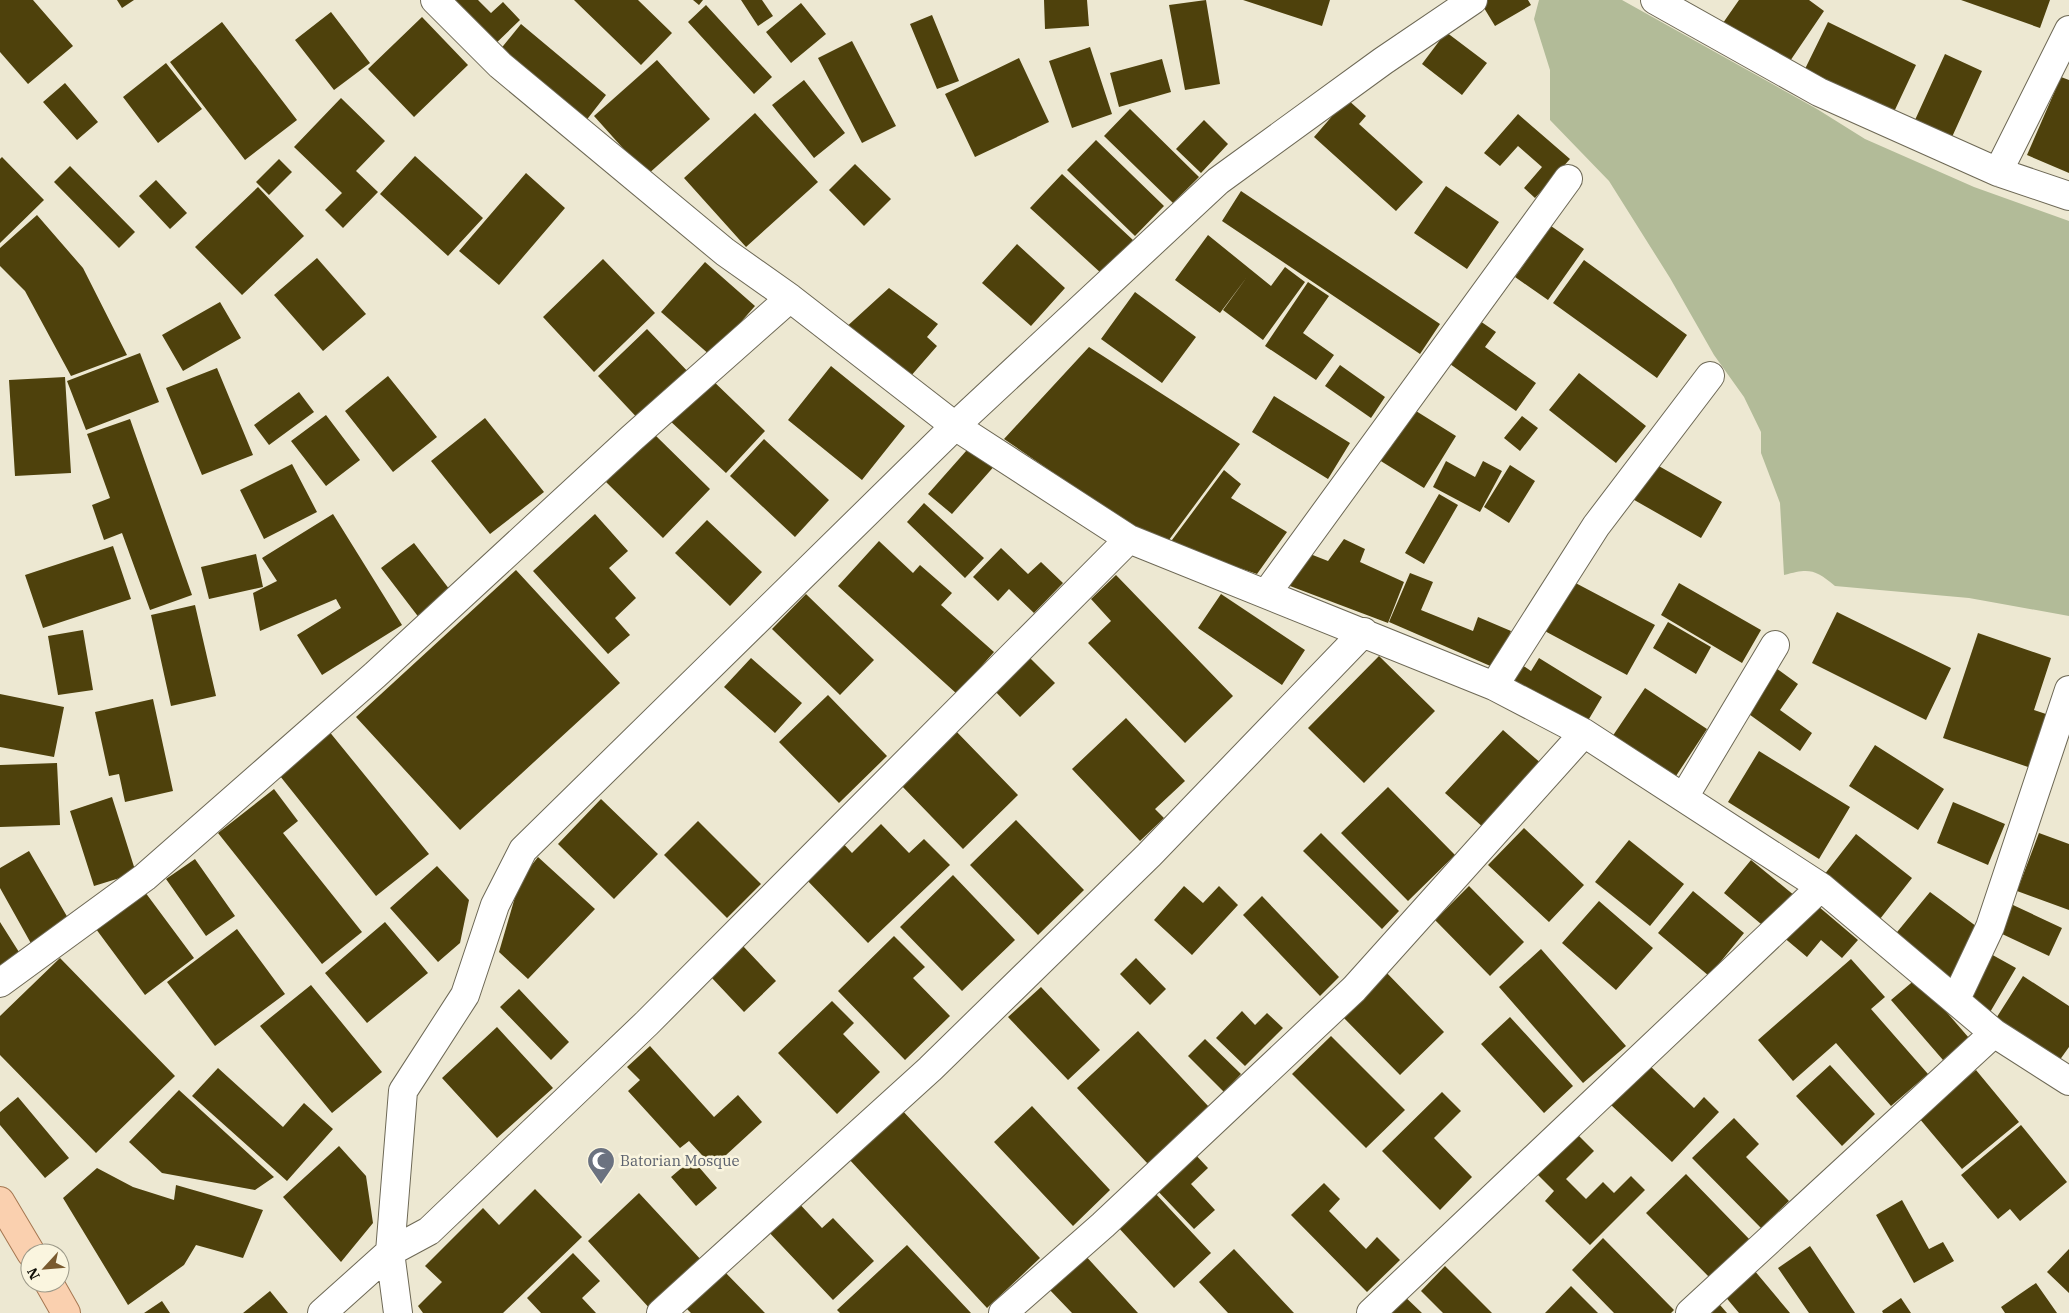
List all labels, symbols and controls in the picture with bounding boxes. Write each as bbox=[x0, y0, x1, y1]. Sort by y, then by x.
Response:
mosque icon: Batorian Mosque bbox=[586, 1146, 616, 1185]
place label: Batorian Mosque bbox=[620, 1151, 740, 1170]
north arrow bbox=[20, 1243, 70, 1293]
text: N bbox=[23, 1265, 44, 1283]

